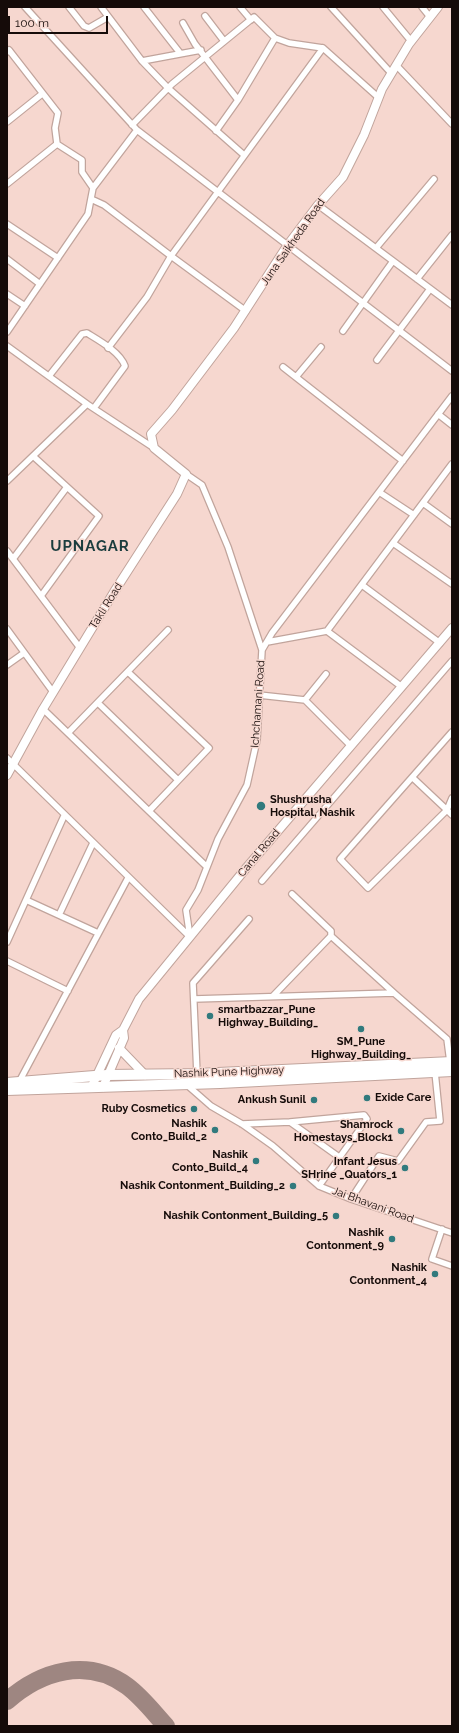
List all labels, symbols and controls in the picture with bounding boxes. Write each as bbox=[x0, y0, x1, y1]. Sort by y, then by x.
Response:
scale bar bbox=[10, 8, 110, 34]
text: 100 m bbox=[15, 16, 49, 30]
street label: Juna Saikheda Road bbox=[258, 196, 328, 288]
district label: UPNAGAR bbox=[50, 537, 130, 555]
street label: Takli Road bbox=[87, 580, 125, 632]
street label: Ichchamani Road bbox=[248, 660, 268, 748]
place label: Shushrusha Hospital, Nashik bbox=[270, 793, 355, 819]
marker: Shushrusha Hospital, Nashik bbox=[255, 800, 267, 812]
street label: Canal Road bbox=[235, 826, 283, 880]
place label: smartbazzar_Pune Highway_Building_ bbox=[218, 1003, 318, 1029]
marker: smartbazzar_Pune Highway_Building_ bbox=[205, 1011, 215, 1021]
marker: SM_Pune Highway_Building_ bbox=[356, 1024, 366, 1034]
place label: SM_Pune Highway_Building_ bbox=[311, 1035, 411, 1061]
street label: Nashik Pune Highway bbox=[174, 1063, 284, 1081]
place label: Exide Care bbox=[375, 1091, 431, 1105]
place label: Ankush Sunil bbox=[238, 1093, 306, 1107]
marker: Exide Care bbox=[362, 1093, 372, 1103]
marker: Ankush Sunil bbox=[309, 1095, 319, 1105]
place label: Ruby Cosmetics bbox=[101, 1102, 186, 1116]
marker: Ruby Cosmetics bbox=[189, 1104, 199, 1114]
place label: Nashik Conto_Build_2 bbox=[131, 1117, 207, 1143]
place label: Shamrock Homestays_Block1 bbox=[294, 1118, 393, 1144]
marker: Nashik Conto_Build_2 bbox=[210, 1125, 220, 1135]
marker: Shamrock Homestays_Block1 bbox=[396, 1126, 406, 1136]
place label: Nashik Conto_Build_4 bbox=[172, 1148, 248, 1174]
place label: Infant Jesus SHrine _Quators_1 bbox=[301, 1155, 397, 1181]
marker: Nashik Conto_Build_4 bbox=[251, 1156, 261, 1166]
marker: Infant Jesus SHrine _Quators_1 bbox=[400, 1163, 410, 1173]
place label: Nashik Contonment_Building_2 bbox=[120, 1179, 285, 1193]
marker: Nashik Contonment_Building_2 bbox=[288, 1181, 298, 1191]
street label: Jai Bhavani Road bbox=[330, 1184, 416, 1226]
place label: Nashik Contonment_Building_5 bbox=[163, 1209, 328, 1223]
marker: Nashik Contonment_Building_5 bbox=[331, 1211, 341, 1221]
place label: Nashik Contonment_9 bbox=[306, 1226, 384, 1252]
marker: Nashik Contonment_9 bbox=[387, 1234, 397, 1244]
place label: Nashik Contonment_4 bbox=[350, 1261, 427, 1287]
marker: Nashik Contonment_4 bbox=[430, 1269, 440, 1279]

